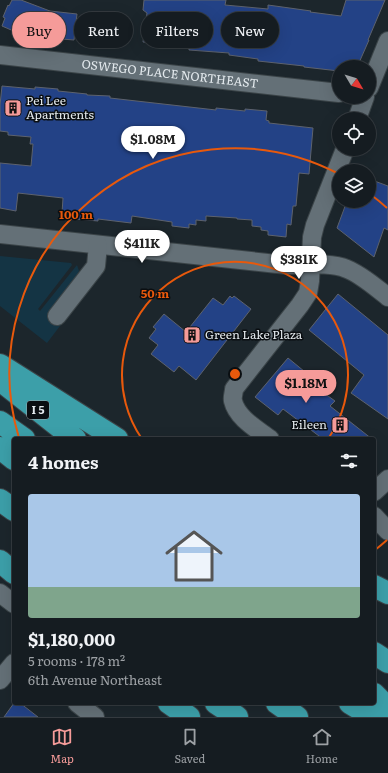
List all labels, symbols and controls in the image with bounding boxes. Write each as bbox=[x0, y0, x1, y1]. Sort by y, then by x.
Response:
chip: Buy bbox=[12, 12, 66, 48]
chip: Rent bbox=[74, 12, 133, 48]
chip: Filters bbox=[141, 12, 213, 48]
chip: New bbox=[221, 12, 279, 48]
street label: OSWEGO PLACE NORTHEAST bbox=[81, 54, 259, 92]
north arrow bbox=[332, 60, 376, 104]
map controls bbox=[332, 60, 376, 208]
place label: Pei Lee Apartments bbox=[26, 91, 94, 123]
building icon: Pei Lee Apartments bbox=[3, 98, 23, 118]
button: locate bbox=[332, 112, 376, 156]
pin: $1.08M bbox=[120, 126, 186, 160]
text: $1.08M bbox=[130, 129, 176, 148]
button: layers bbox=[332, 164, 376, 208]
text: 100 m bbox=[59, 205, 93, 223]
pin: $411K bbox=[114, 230, 170, 264]
text: $411K bbox=[124, 233, 160, 252]
pin: $381K bbox=[271, 246, 327, 280]
text: $381K bbox=[280, 249, 318, 268]
text: 50 m bbox=[141, 284, 169, 302]
building icon: Green Lake Plaza bbox=[182, 325, 202, 345]
place label: Green Lake Plaza bbox=[205, 325, 303, 343]
centre of rings bbox=[228, 367, 242, 381]
pin: $1.18M bbox=[273, 370, 339, 404]
text: $1.18M bbox=[284, 373, 328, 392]
road number: I 5 bbox=[27, 401, 49, 419]
place label: Eileen bbox=[291, 415, 327, 433]
building icon: Eileen bbox=[330, 415, 350, 435]
text: 4 homes bbox=[28, 449, 99, 474]
icon: filters bbox=[338, 450, 360, 472]
icon: home bbox=[158, 520, 230, 592]
text: $1,180,000 bbox=[28, 626, 115, 651]
text: 5 rooms · 178 m² bbox=[28, 651, 125, 670]
text: 6th Avenue Northeast bbox=[28, 670, 162, 689]
tab: Map bbox=[50, 726, 74, 766]
tab: Saved bbox=[175, 726, 205, 766]
tab: Home bbox=[306, 726, 338, 766]

